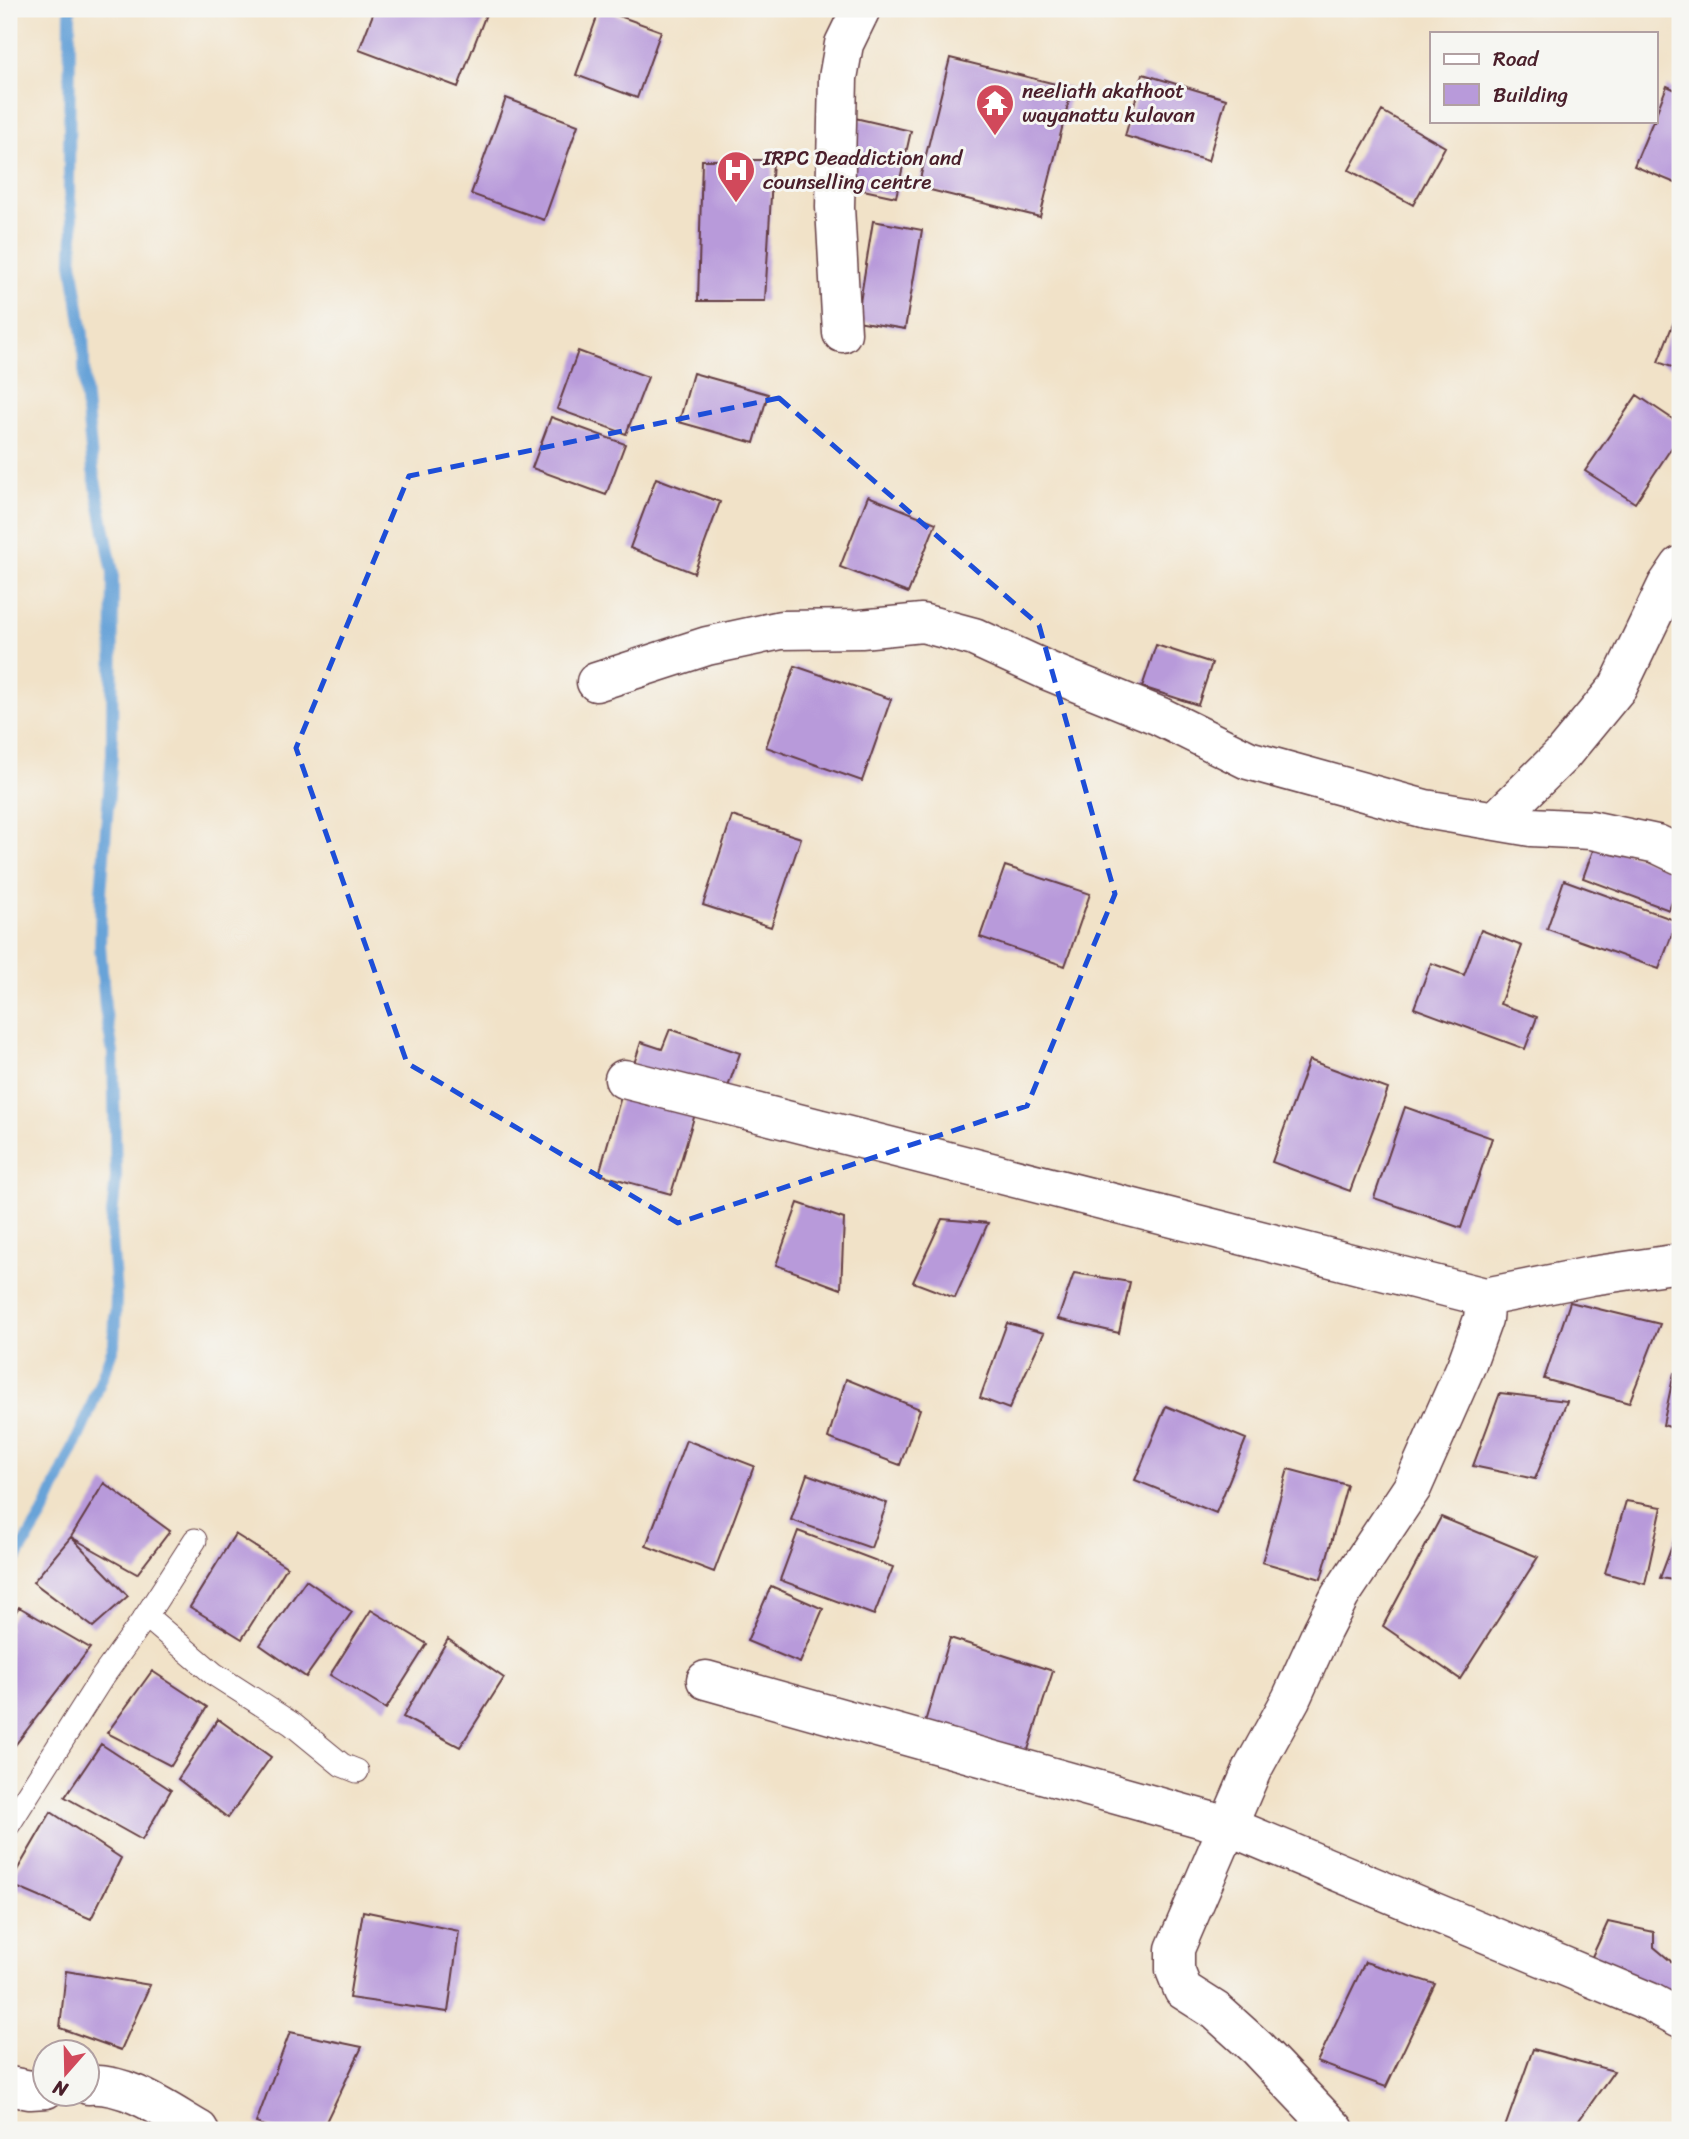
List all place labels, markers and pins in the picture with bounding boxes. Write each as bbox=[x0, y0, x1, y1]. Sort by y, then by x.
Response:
place label: neeliath akathoot wayanattu kulavan bbox=[1022, 72, 1195, 134]
temple icon: neeliath akathoot wayanattu kulavan bbox=[974, 82, 1016, 137]
place label: IRPC Deaddiction and counselling centre bbox=[762, 139, 964, 201]
hospital icon: IRPC Deaddiction and counselling centre bbox=[715, 149, 757, 204]

